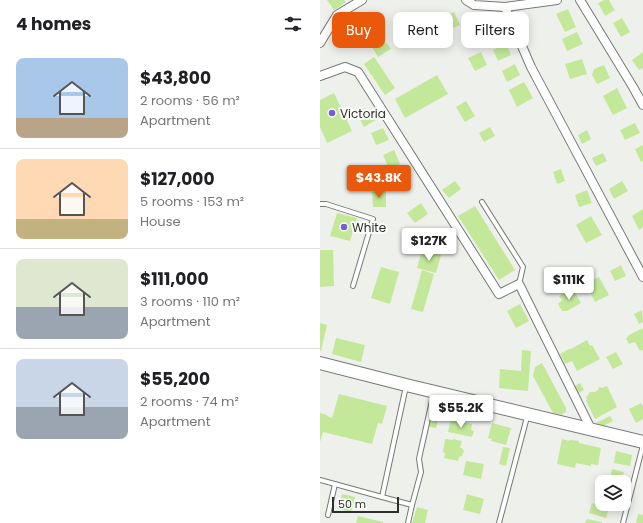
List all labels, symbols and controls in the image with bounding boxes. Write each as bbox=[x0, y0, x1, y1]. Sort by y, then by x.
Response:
text: 4 homes bbox=[16, 12, 91, 36]
chip: Buy bbox=[332, 12, 385, 48]
chip: Rent bbox=[393, 12, 453, 48]
chip: Filters bbox=[461, 12, 529, 48]
icon: filters bbox=[282, 13, 304, 35]
text: $43,800 bbox=[140, 66, 211, 90]
icon: home bbox=[48, 74, 96, 122]
text: 2 rooms · 56 m² bbox=[140, 91, 240, 110]
place label: Victoria bbox=[340, 105, 386, 122]
marker: Victoria bbox=[327, 108, 337, 118]
text: Apartment bbox=[140, 111, 210, 130]
pin: $43.8K bbox=[346, 165, 412, 199]
text: $127,000 bbox=[140, 167, 215, 191]
text: $43.8K bbox=[356, 168, 402, 187]
icon: home bbox=[48, 175, 96, 223]
text: 5 rooms · 153 m² bbox=[140, 192, 244, 211]
text: House bbox=[140, 212, 180, 231]
place label: White bbox=[352, 219, 386, 236]
marker: White bbox=[339, 222, 349, 232]
pin: $127K bbox=[401, 228, 457, 262]
text: $127K bbox=[411, 231, 447, 250]
text: $111,000 bbox=[140, 267, 209, 291]
pin: $111K bbox=[541, 267, 597, 301]
text: $111K bbox=[553, 270, 585, 289]
icon: home bbox=[48, 275, 96, 323]
text: 3 rooms · 110 m² bbox=[140, 292, 240, 311]
text: Apartment bbox=[140, 312, 210, 331]
text: $55,200 bbox=[140, 367, 210, 391]
icon: home bbox=[48, 375, 96, 423]
text: 2 rooms · 74 m² bbox=[140, 392, 239, 411]
pin: $55.2K bbox=[428, 395, 494, 429]
text: $55.2K bbox=[438, 398, 484, 417]
text: Apartment bbox=[140, 412, 210, 431]
map controls bbox=[595, 475, 631, 511]
button: layers bbox=[595, 475, 631, 511]
scale bar bbox=[332, 495, 399, 514]
text: 50 m bbox=[338, 496, 366, 512]

